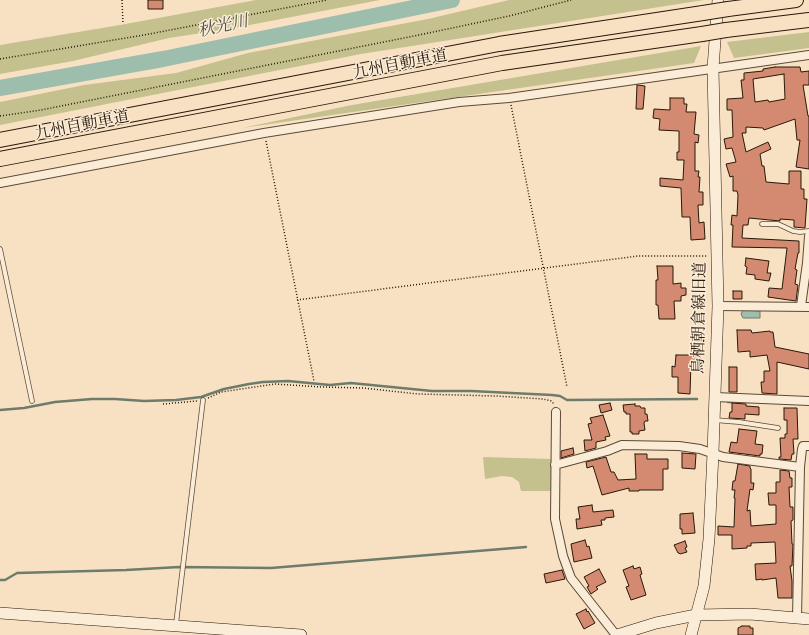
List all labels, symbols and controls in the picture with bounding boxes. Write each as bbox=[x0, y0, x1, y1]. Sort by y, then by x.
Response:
water label: 秋光川 bbox=[196, 12, 250, 42]
street label: 九州自動車道 bbox=[351, 46, 449, 84]
street label: 九州自動車道 bbox=[33, 107, 131, 145]
street label: 鳥栖朝倉線旧道 bbox=[689, 262, 711, 374]

